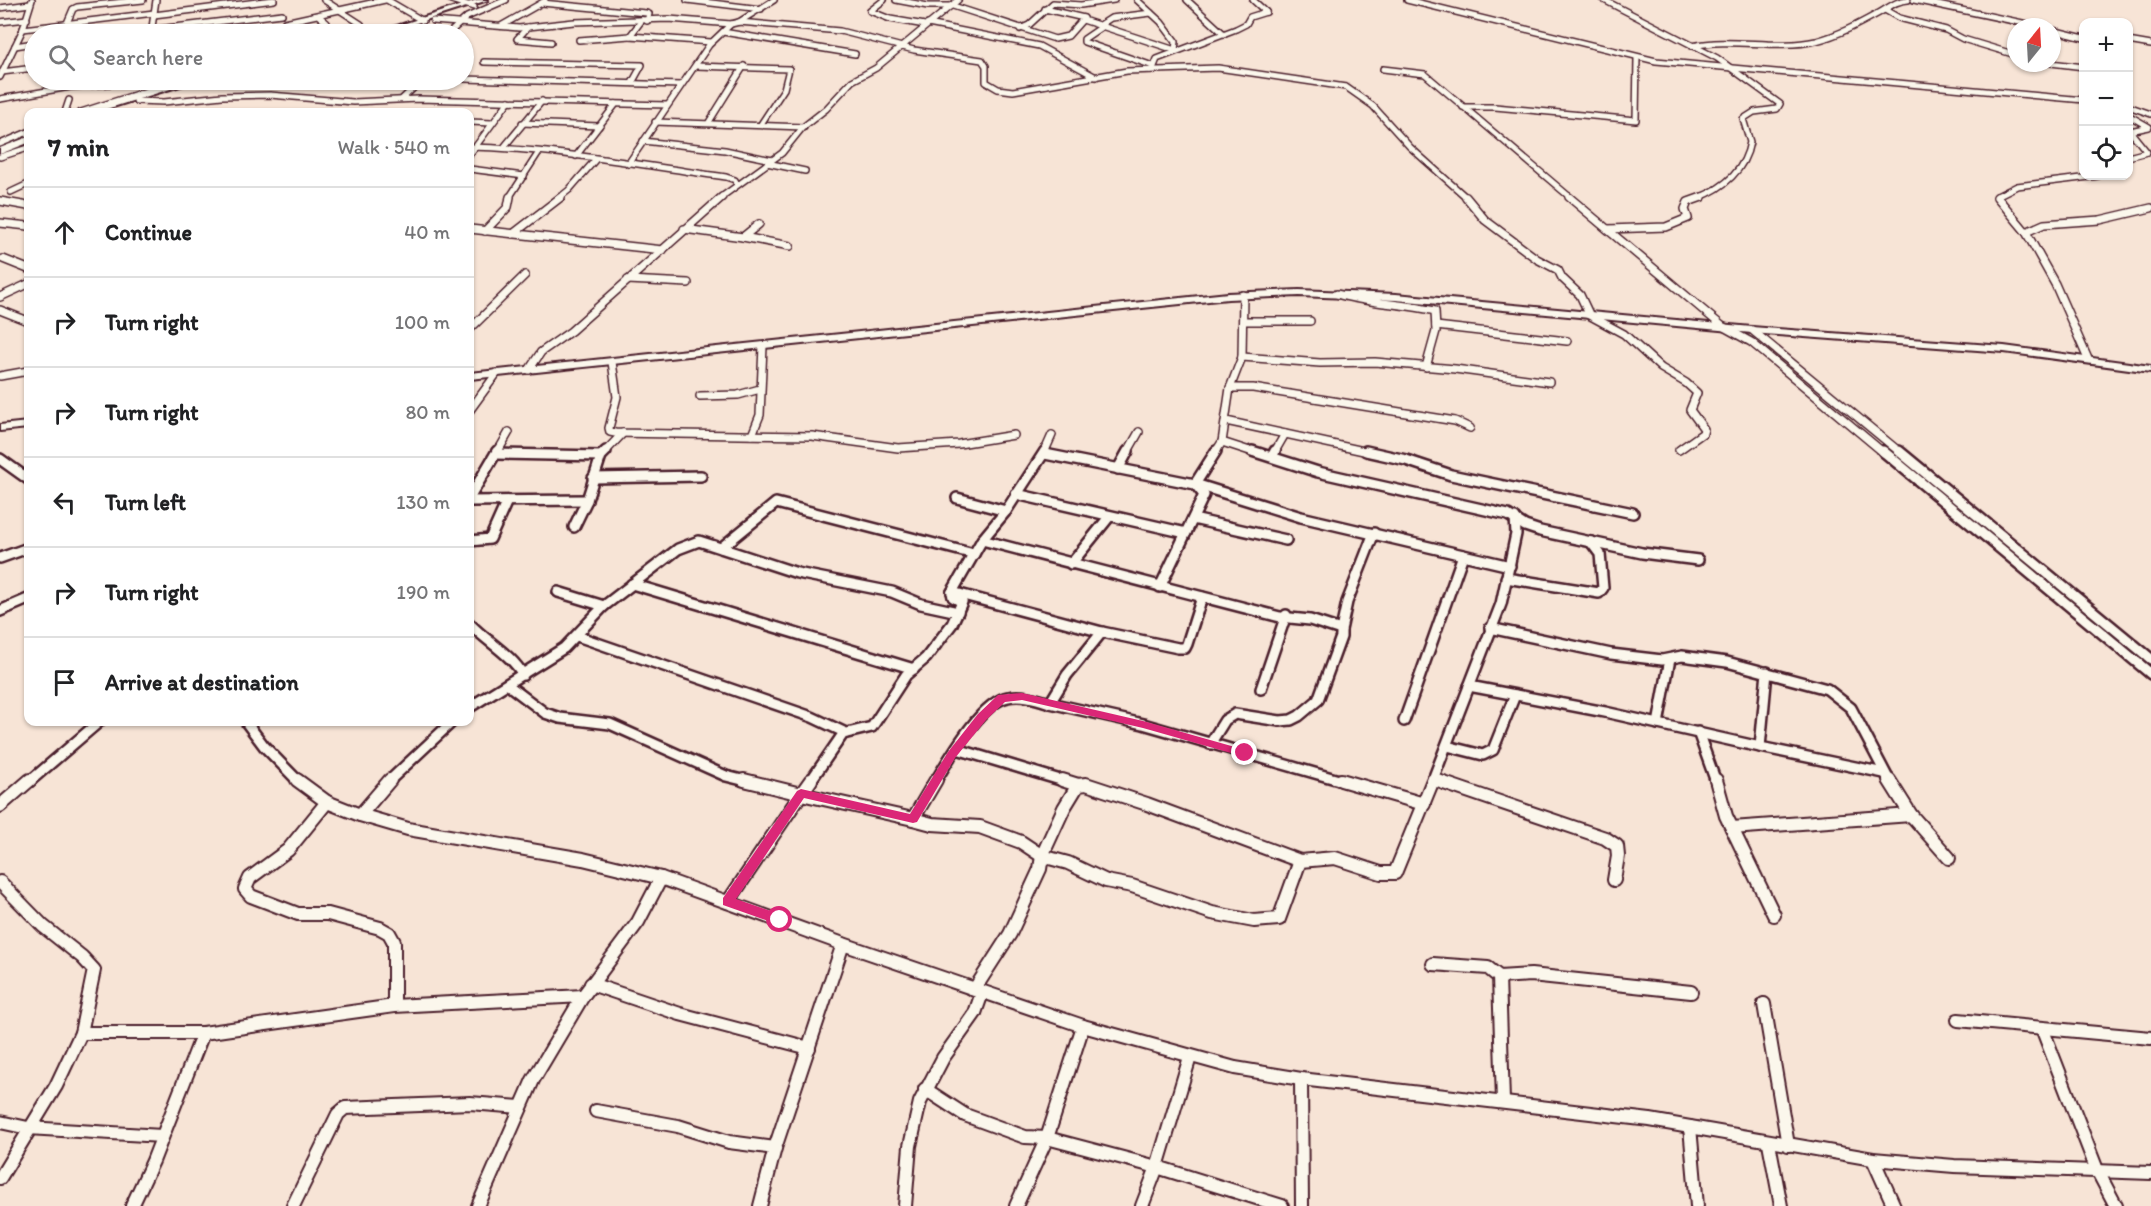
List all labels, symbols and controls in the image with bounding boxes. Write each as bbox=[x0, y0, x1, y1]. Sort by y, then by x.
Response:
north arrow bbox=[2007, 18, 2061, 72]
map controls bbox=[2079, 18, 2133, 180]
button: + bbox=[2079, 18, 2133, 72]
search box bbox=[24, 24, 474, 90]
icon: search bbox=[45, 41, 78, 74]
text: Search here bbox=[93, 44, 203, 71]
button: − bbox=[2079, 72, 2133, 126]
button: locate bbox=[2079, 126, 2133, 180]
text: 7 min bbox=[48, 131, 109, 163]
text: Walk · 540 m bbox=[337, 135, 450, 159]
icon: ahead bbox=[48, 216, 81, 249]
text: Continue bbox=[105, 219, 192, 246]
text: 40 m bbox=[404, 220, 450, 244]
icon: right bbox=[48, 306, 81, 339]
text: Turn right bbox=[105, 309, 199, 336]
text: 100 m bbox=[395, 310, 450, 334]
icon: right bbox=[48, 396, 81, 429]
text: Turn right bbox=[105, 399, 199, 426]
text: 80 m bbox=[405, 400, 450, 424]
icon: left bbox=[48, 486, 81, 519]
text: Turn left bbox=[105, 489, 186, 516]
text: 130 m bbox=[396, 490, 450, 514]
icon: right bbox=[48, 576, 81, 609]
text: Turn right bbox=[105, 579, 199, 606]
text: 190 m bbox=[397, 580, 450, 604]
icon: arrive bbox=[48, 666, 81, 699]
text: Arrive at destination bbox=[105, 669, 299, 696]
route end bbox=[1231, 739, 1257, 765]
route start bbox=[766, 906, 792, 932]

